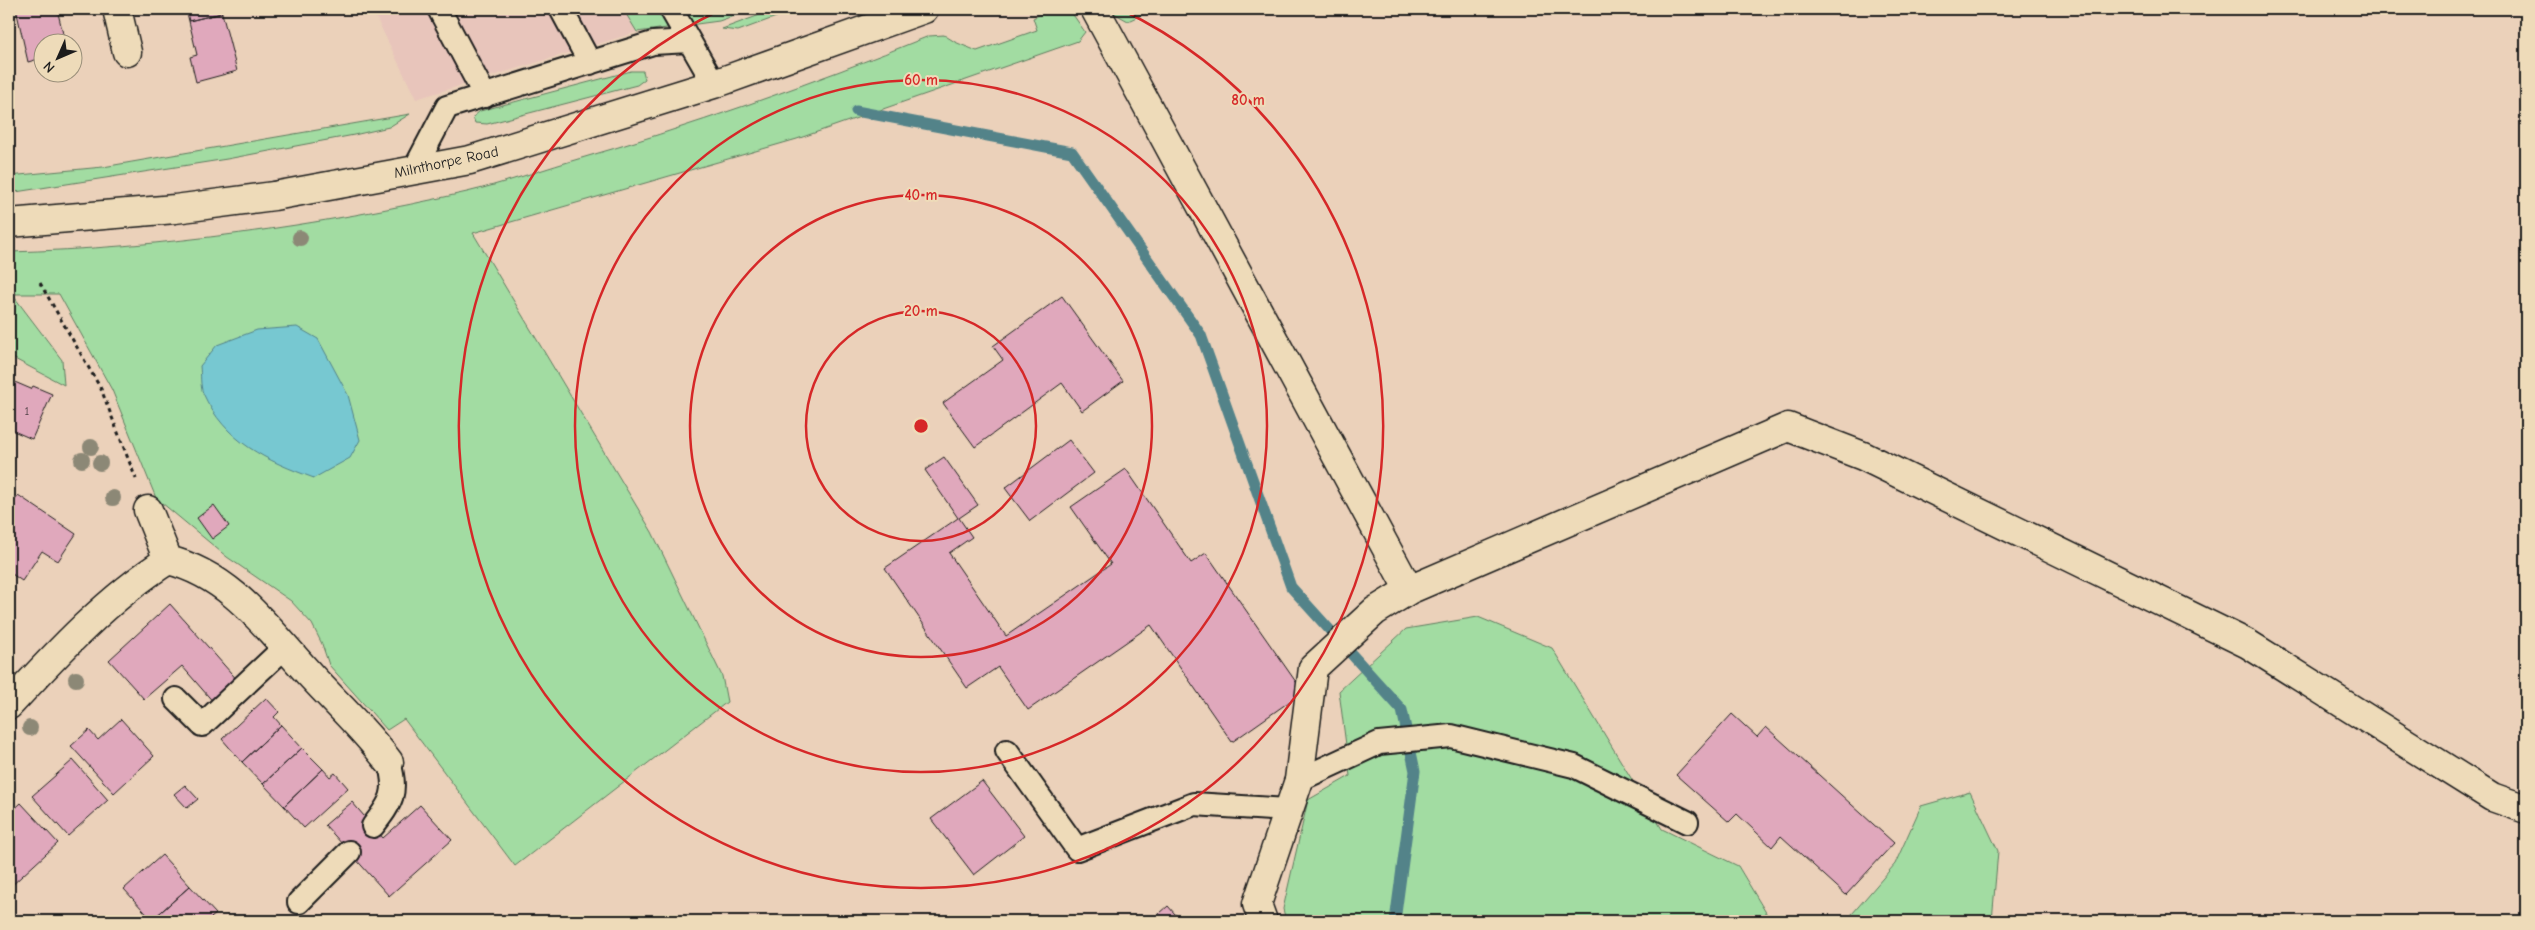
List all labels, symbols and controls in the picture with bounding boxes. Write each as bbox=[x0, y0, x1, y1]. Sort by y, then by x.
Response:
north arrow bbox=[32, 32, 82, 82]
text: N bbox=[40, 58, 58, 76]
text: 60 m bbox=[904, 71, 938, 89]
text: 80 m bbox=[1231, 91, 1265, 109]
street label: Milnthorpe Road bbox=[392, 142, 500, 182]
text: 40 m bbox=[905, 186, 938, 204]
text: 20 m bbox=[904, 302, 938, 320]
house number: 1 bbox=[25, 404, 30, 418]
centre of rings bbox=[912, 417, 930, 435]

